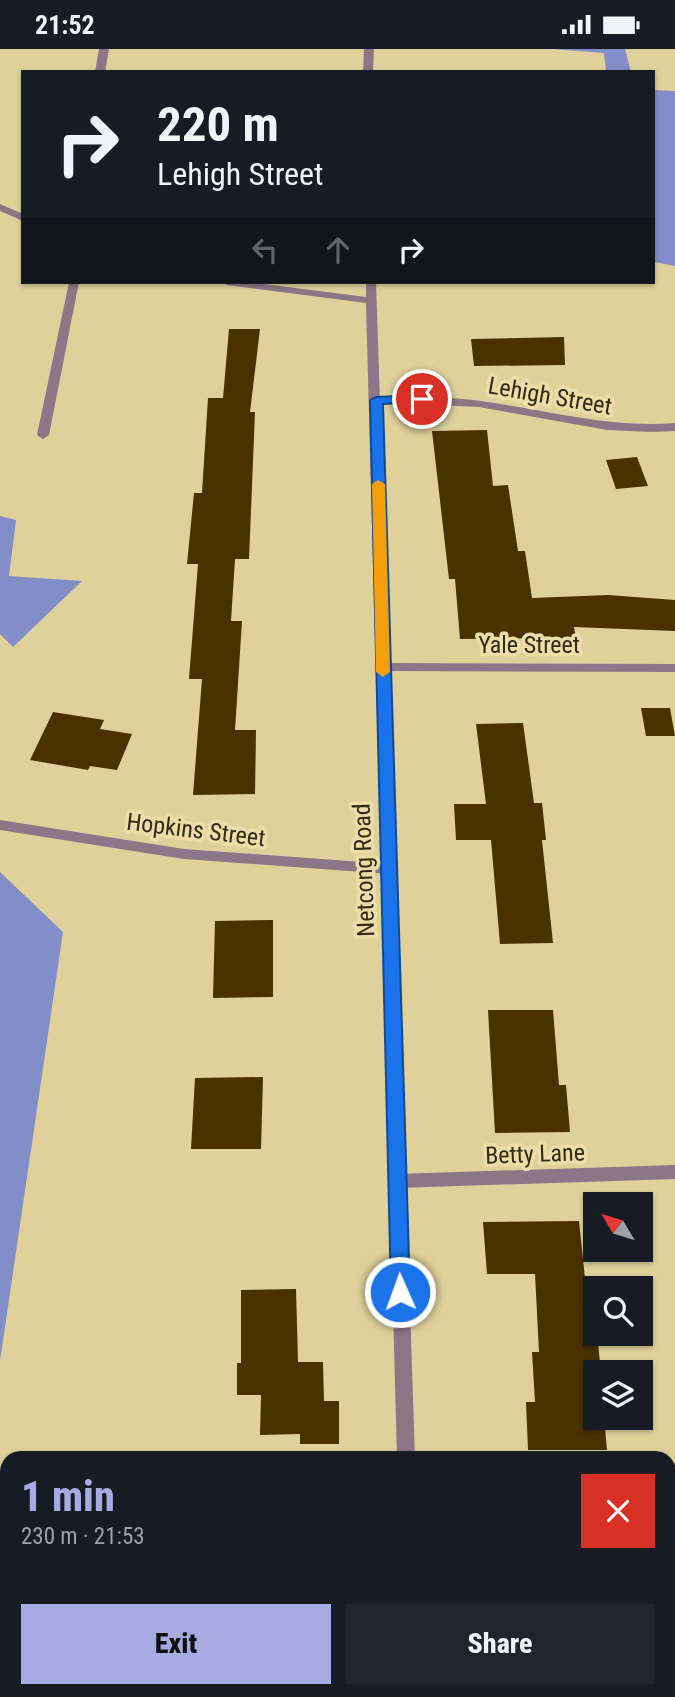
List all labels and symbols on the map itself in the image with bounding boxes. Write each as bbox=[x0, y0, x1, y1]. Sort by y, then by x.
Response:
pin bbox=[392, 369, 452, 429]
street label: Lehigh Street bbox=[486, 371, 614, 421]
street label: Yale Street bbox=[478, 631, 580, 659]
street label: Netcong Road bbox=[348, 803, 380, 937]
street label: Hopkins Street bbox=[125, 808, 267, 852]
street label: Betty Lane bbox=[485, 1138, 585, 1170]
north arrow bbox=[583, 1192, 653, 1262]
position arrow bbox=[363, 1255, 437, 1329]

